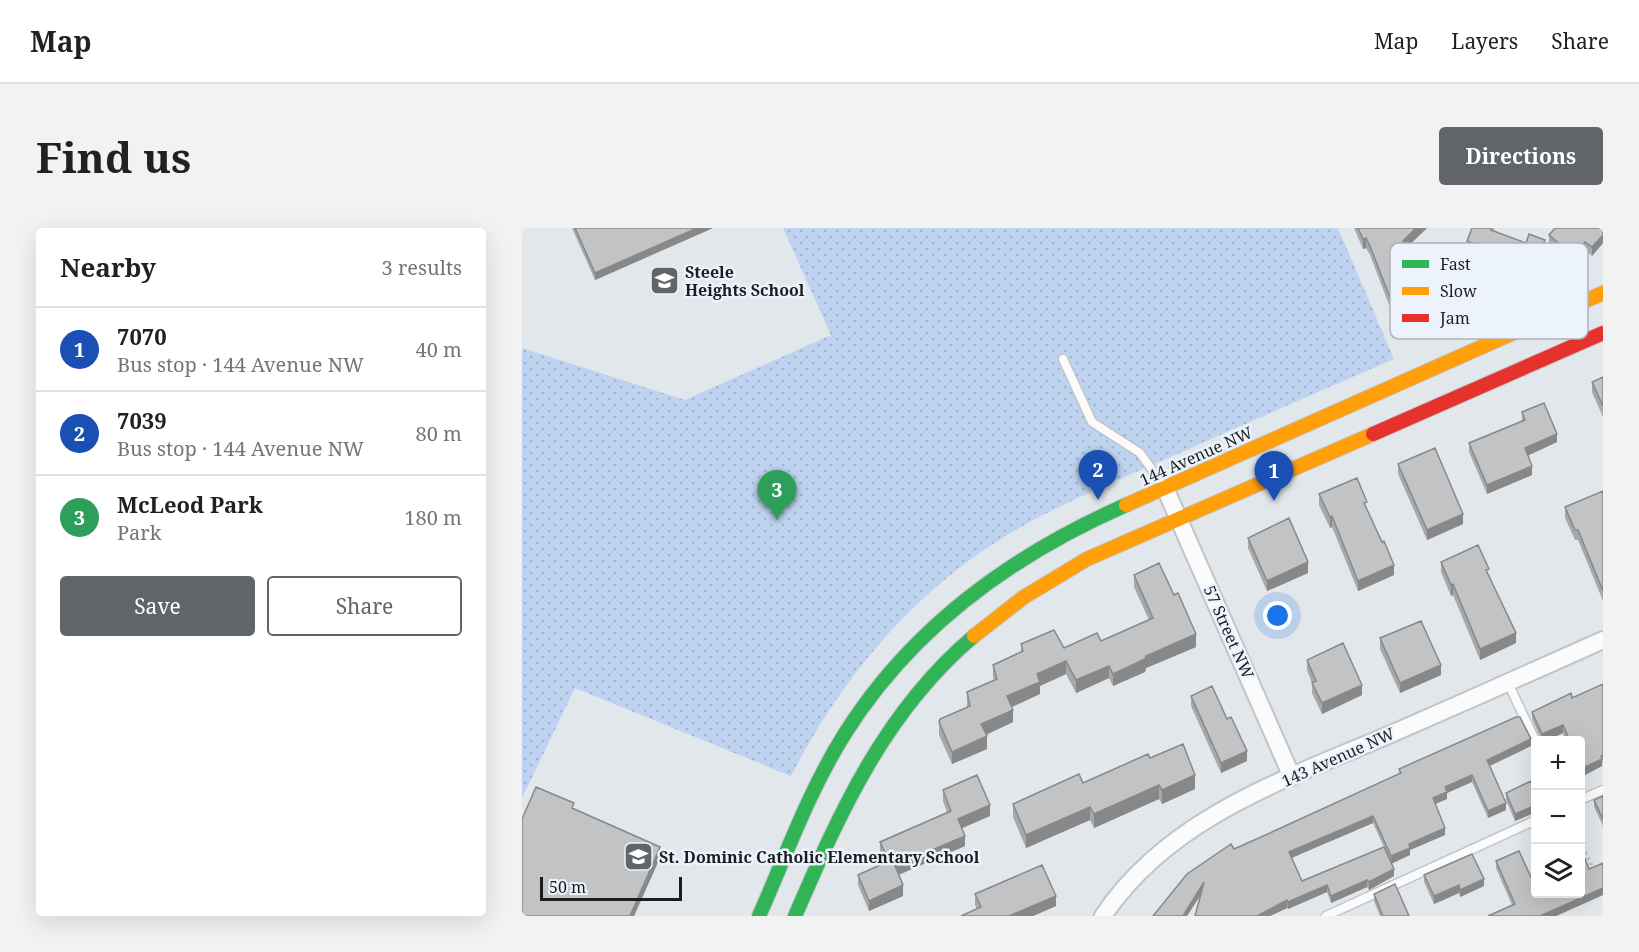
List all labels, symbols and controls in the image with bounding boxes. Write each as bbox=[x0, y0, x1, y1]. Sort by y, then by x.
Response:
text: Map bbox=[30, 22, 92, 60]
text: Map bbox=[1374, 27, 1418, 55]
text: Layers bbox=[1451, 27, 1518, 55]
text: Share bbox=[1551, 27, 1609, 55]
button: Directions bbox=[1439, 127, 1603, 185]
text: Find us bbox=[36, 128, 191, 185]
legend bbox=[1390, 243, 1588, 339]
text: Nearby bbox=[60, 249, 156, 285]
text: Fast bbox=[1440, 253, 1471, 275]
text: 3 results bbox=[382, 254, 462, 281]
place label: Steele Heights School bbox=[685, 261, 805, 301]
school or university icon: Steele Heights School bbox=[648, 265, 680, 297]
text: Slow bbox=[1440, 280, 1477, 302]
text: Jam bbox=[1439, 307, 1470, 329]
text: 7070 bbox=[117, 321, 167, 351]
text: 1 bbox=[74, 336, 85, 363]
text: 40 m bbox=[416, 336, 462, 363]
text: Bus stop · 144 Avenue NW bbox=[117, 351, 364, 378]
text: 7039 bbox=[117, 405, 167, 435]
text: 2 bbox=[74, 420, 85, 447]
text: 80 m bbox=[416, 420, 462, 447]
street label: 144 Avenue NW bbox=[1136, 421, 1256, 491]
text: Bus stop · 144 Avenue NW bbox=[117, 435, 364, 462]
pin: 2 bbox=[1078, 450, 1118, 500]
pin: 1 bbox=[1254, 452, 1293, 501]
pin: 3 bbox=[758, 470, 796, 520]
text: McLeod Park bbox=[117, 489, 263, 519]
text: 3 bbox=[74, 504, 85, 531]
text: 180 m bbox=[404, 504, 462, 531]
text: Park bbox=[117, 519, 161, 546]
button: Save bbox=[60, 576, 255, 636]
button: Share bbox=[267, 576, 462, 636]
street label: 57 Street NW bbox=[1199, 582, 1259, 682]
your location bbox=[1263, 601, 1292, 630]
street label: 143 Avenue NW bbox=[1278, 722, 1398, 792]
map controls bbox=[1531, 736, 1585, 898]
button: + bbox=[1531, 736, 1585, 790]
button: − bbox=[1531, 790, 1585, 844]
school or university icon: St. Dominic Catholic Elementary School bbox=[622, 841, 654, 873]
button: layers bbox=[1531, 844, 1585, 898]
place label: St. Dominic Catholic Elementary School bbox=[659, 846, 980, 868]
scale bar bbox=[540, 874, 682, 902]
text: 50 m bbox=[549, 876, 586, 898]

